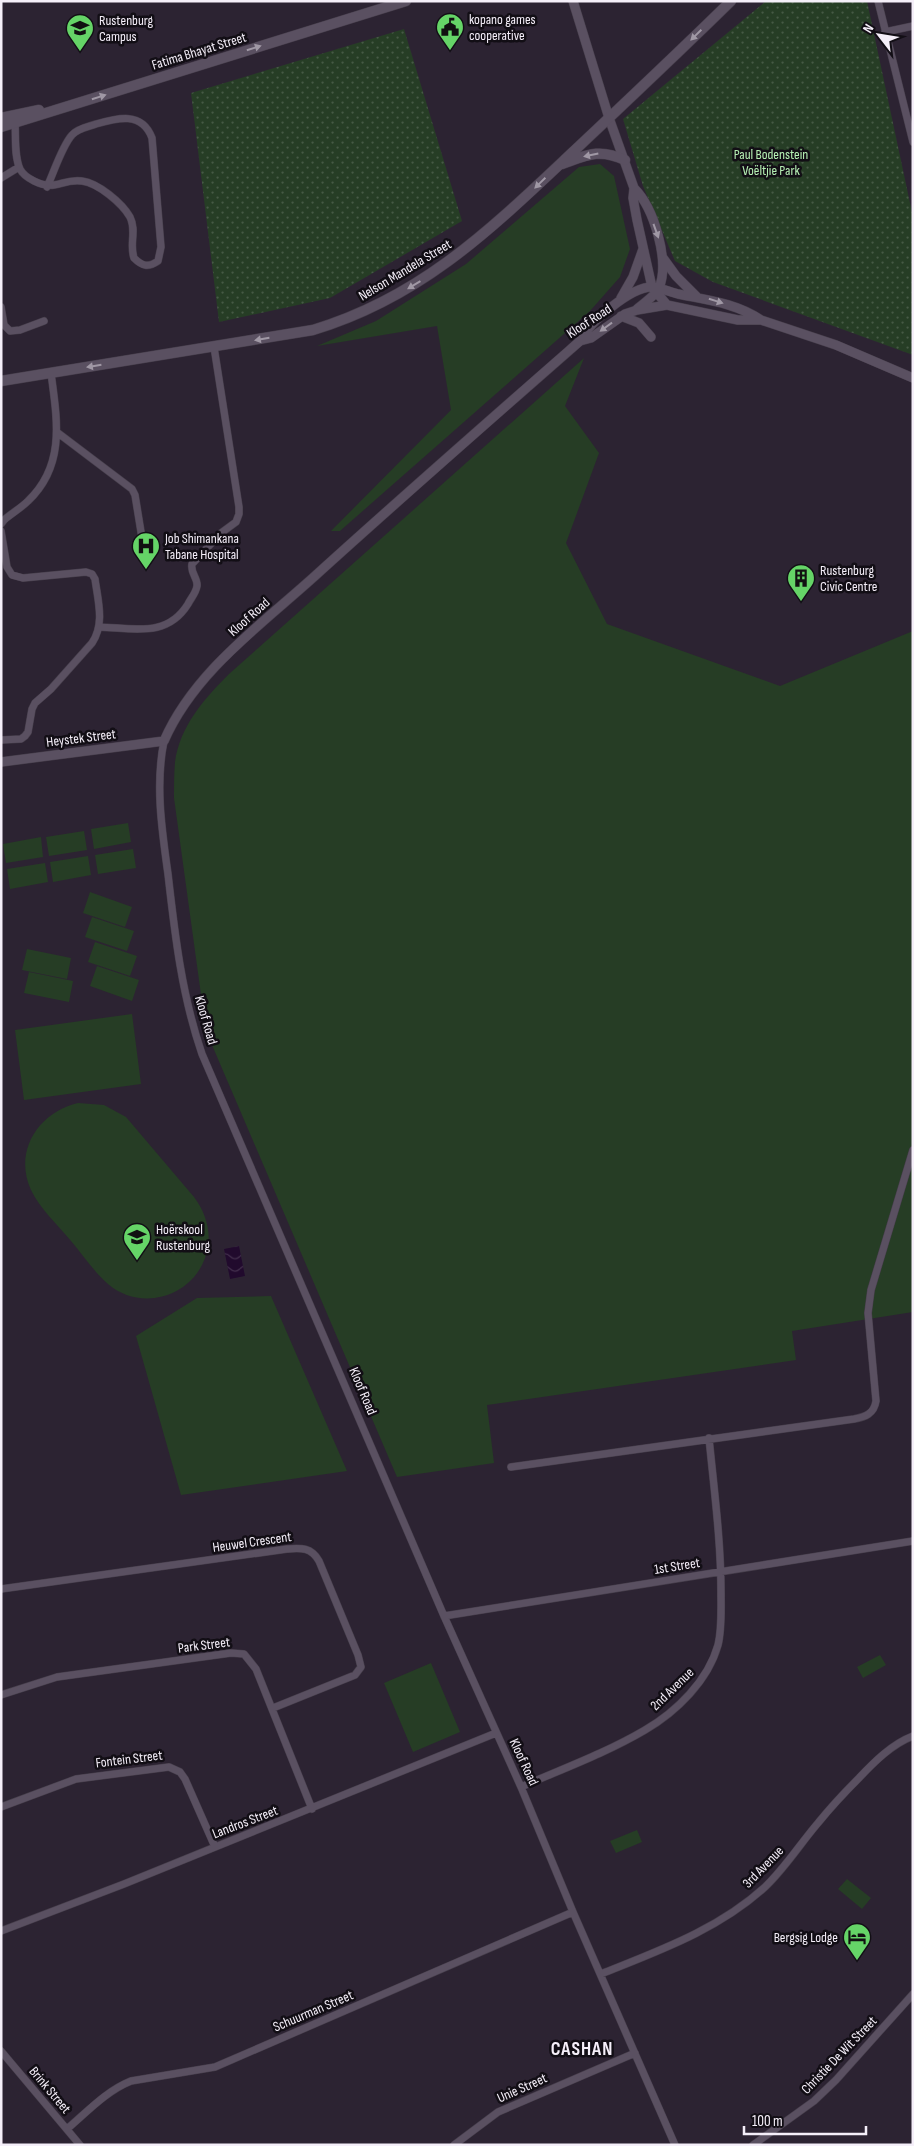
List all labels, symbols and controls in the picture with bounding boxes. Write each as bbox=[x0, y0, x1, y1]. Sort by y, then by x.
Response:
north arrow bbox=[854, 10, 904, 60]
place label: kopano games cooperative bbox=[469, 11, 536, 44]
place label: Rustenburg Campus bbox=[99, 12, 153, 45]
public building icon: kopano games cooperative bbox=[435, 12, 465, 51]
school or university icon: Rustenburg Campus bbox=[65, 13, 95, 52]
text: N bbox=[859, 21, 877, 36]
street label: Fatima Bhayat Street bbox=[150, 29, 248, 73]
one-way arrow bbox=[690, 29, 702, 41]
one-way arrow bbox=[247, 44, 262, 51]
one-way arrow bbox=[92, 92, 107, 100]
park label: Paul Bodenstein Voëltjie Park bbox=[734, 146, 808, 179]
one-way arrow bbox=[584, 151, 599, 159]
one-way arrow bbox=[534, 177, 546, 189]
one-way arrow bbox=[652, 224, 660, 239]
street label: Nelson Mandela Street bbox=[355, 236, 455, 304]
one-way arrow bbox=[407, 280, 420, 289]
one-way arrow bbox=[709, 298, 724, 306]
street label: Kloof Road bbox=[563, 300, 615, 342]
one-way arrow bbox=[600, 322, 613, 332]
one-way arrow bbox=[254, 335, 270, 343]
one-way arrow bbox=[86, 363, 102, 371]
place label: Job Shimankana Tabane Hospital bbox=[164, 530, 239, 563]
hospital icon: Job Shimankana Tabane Hospital bbox=[131, 531, 161, 570]
place label: Rustenburg Civic Centre bbox=[820, 562, 877, 595]
building icon: Rustenburg Civic Centre bbox=[786, 563, 816, 602]
street label: Kloof Road bbox=[225, 594, 273, 640]
street label: Heystek Street bbox=[45, 725, 117, 751]
street label: Kloof Road bbox=[191, 994, 221, 1047]
place label: Hoërskool Rustenburg bbox=[156, 1221, 210, 1254]
school or university icon: Hoërskool Rustenburg bbox=[122, 1222, 152, 1261]
street label: Kloof Road bbox=[345, 1365, 381, 1418]
street label: Heuwel Crescent bbox=[211, 1528, 293, 1556]
street label: 1st Street bbox=[653, 1554, 701, 1578]
street label: Park Street bbox=[177, 1633, 231, 1657]
street label: 2nd Avenue bbox=[647, 1664, 697, 1714]
street label: Kloof Road bbox=[506, 1736, 542, 1788]
street label: Fontein Street bbox=[95, 1746, 163, 1772]
street label: Landros Street bbox=[210, 1802, 280, 1842]
street label: 3rd Avenue bbox=[739, 1842, 787, 1892]
hotel icon: Bergsig Lodge bbox=[842, 1922, 872, 1961]
place label: Bergsig Lodge bbox=[774, 1929, 838, 1946]
street label: Schuurman Street bbox=[270, 1986, 356, 2036]
street label: Christie De Wit Street bbox=[798, 2013, 880, 2097]
district label: CASHAN bbox=[551, 2038, 613, 2061]
street label: Brink Street bbox=[26, 2063, 74, 2117]
street label: Unie Street bbox=[494, 2069, 550, 2107]
scale bar bbox=[744, 2104, 866, 2136]
text: 100 m bbox=[752, 2112, 783, 2131]

